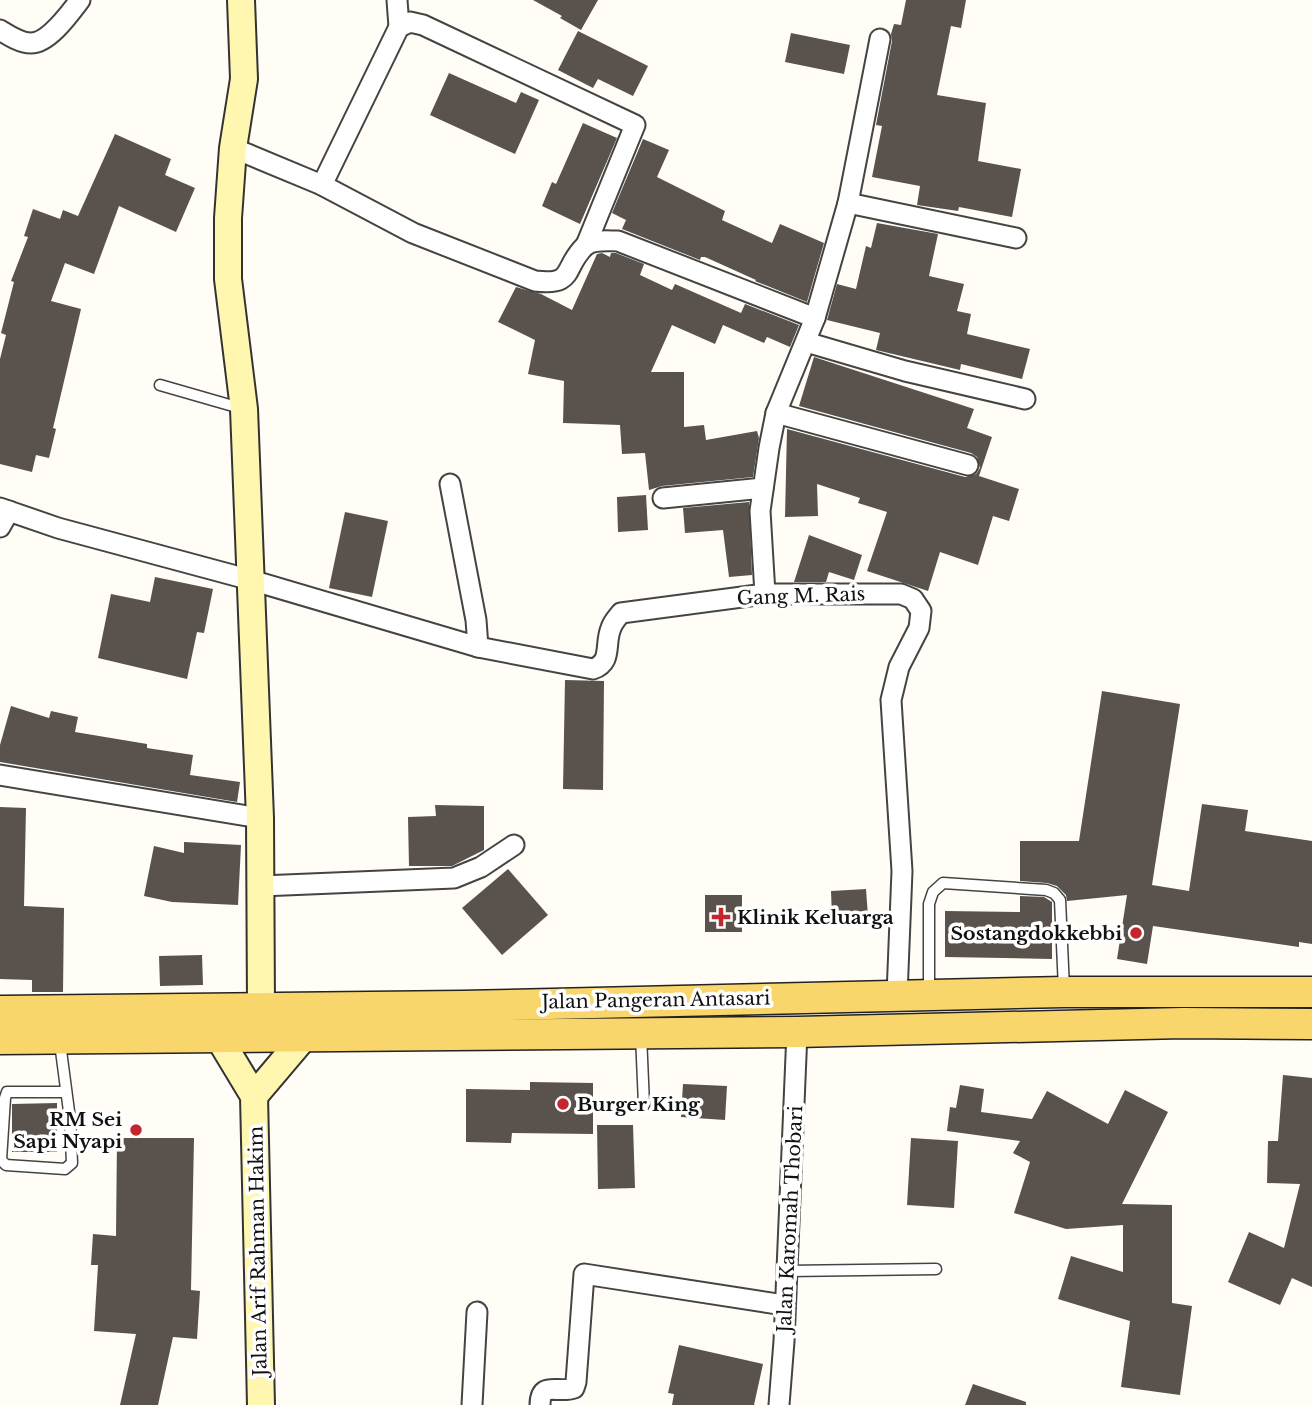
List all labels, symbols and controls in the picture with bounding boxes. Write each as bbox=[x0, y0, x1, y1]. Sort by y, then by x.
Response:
street label: Gang M. Rais bbox=[736, 582, 866, 610]
place label: Klinik Keluarga bbox=[737, 906, 894, 929]
marker: Klinik Keluarga bbox=[711, 907, 731, 927]
place label: Sostangdokkebbi bbox=[951, 922, 1122, 945]
marker: Sostangdokkebbi bbox=[1128, 925, 1144, 941]
street label: Jalan Pangeran Antasari bbox=[538, 986, 771, 1014]
place label: Burger King bbox=[577, 1093, 701, 1116]
marker: Burger King bbox=[555, 1096, 571, 1112]
street label: Jalan Karomah Thobari bbox=[772, 1104, 807, 1336]
place label: RM Sei Sapi Nyapi bbox=[13, 1108, 122, 1153]
marker: RM Sei Sapi Nyapi bbox=[128, 1122, 144, 1138]
street label: Jalan Arif Rahman Hakim bbox=[244, 1126, 272, 1379]

